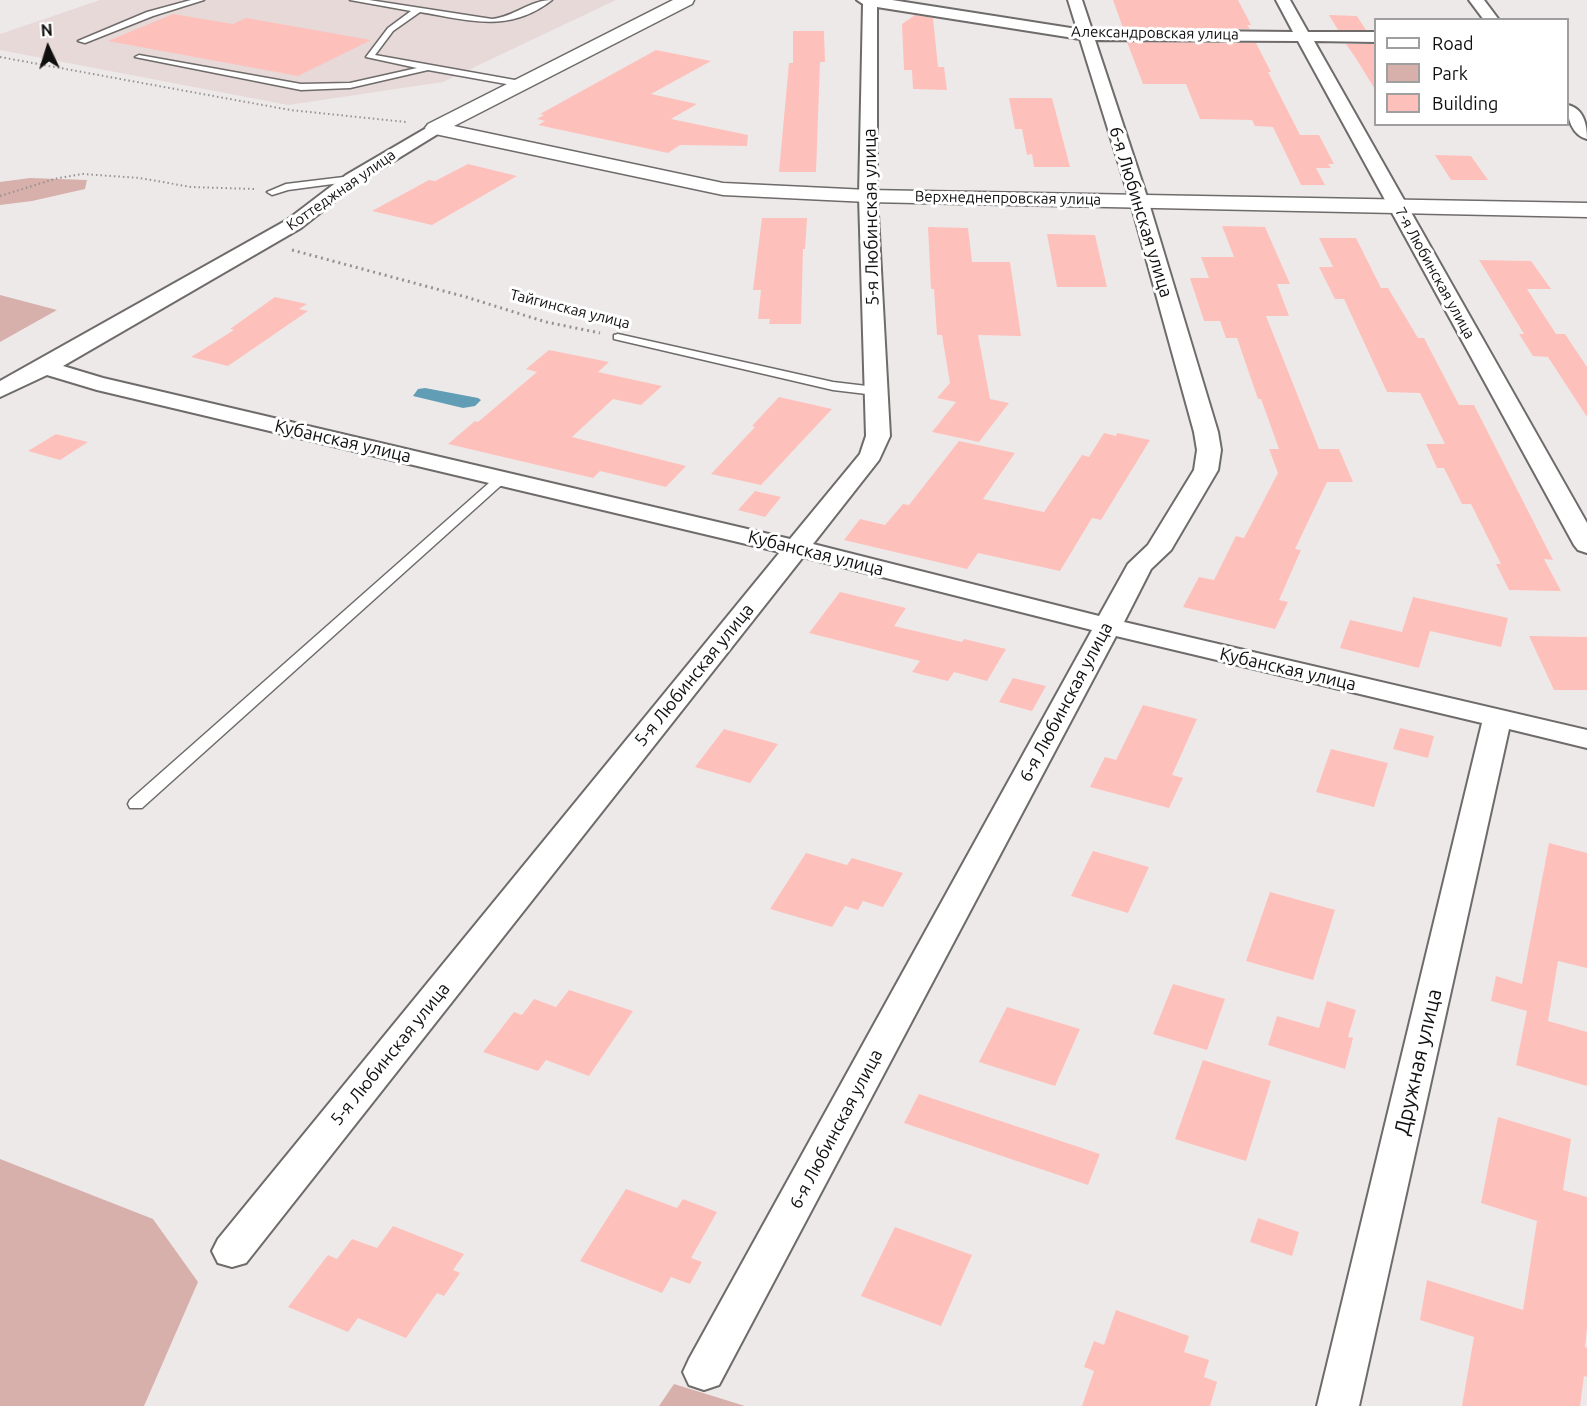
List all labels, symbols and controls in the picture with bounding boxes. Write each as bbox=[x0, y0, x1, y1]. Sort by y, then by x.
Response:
north arrow bbox=[18, 18, 78, 78]
legend bbox=[1374, 18, 1569, 126]
text: N bbox=[40, 21, 53, 39]
street label: Александровская улица bbox=[1071, 23, 1239, 43]
text: Road bbox=[1432, 33, 1474, 53]
text: Park bbox=[1432, 63, 1468, 83]
text: Building bbox=[1432, 93, 1498, 113]
street label: 6-я Любинская улица bbox=[1105, 124, 1177, 300]
street label: 5-я Любинская улица bbox=[859, 128, 883, 306]
street label: Коттеджная улица bbox=[283, 146, 399, 234]
street label: Верхнеднепровская улица bbox=[915, 187, 1101, 209]
street label: 7-я Любинская улица bbox=[1391, 204, 1479, 342]
street label: Тайгинская улица bbox=[508, 285, 632, 333]
street label: Кубанская улица bbox=[273, 415, 413, 467]
street label: Кубанская улица bbox=[746, 526, 886, 580]
street label: 5-я Любинская улица bbox=[630, 599, 758, 751]
street label: 6-я Любинская улица bbox=[1015, 619, 1117, 785]
street label: Кубанская улица bbox=[1218, 643, 1358, 695]
street label: 5-я Любинская улица bbox=[326, 978, 454, 1130]
street label: Дружная улица bbox=[1389, 986, 1447, 1138]
street label: 6-я Любинская улица bbox=[785, 1046, 887, 1212]

